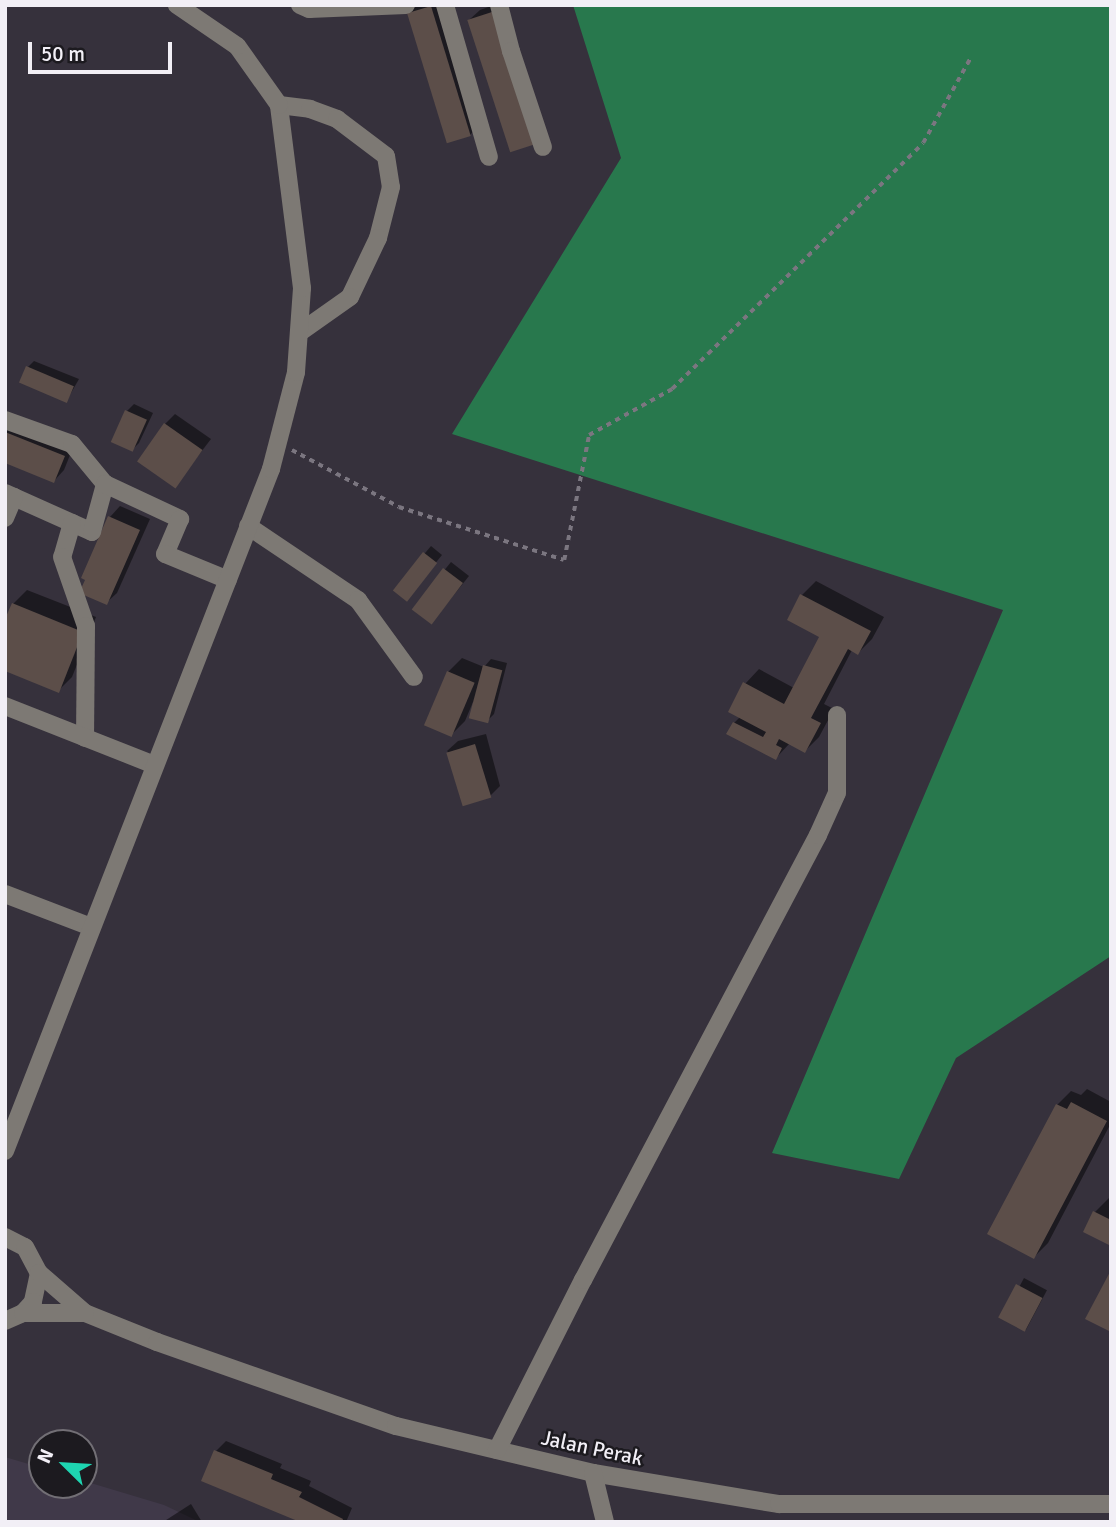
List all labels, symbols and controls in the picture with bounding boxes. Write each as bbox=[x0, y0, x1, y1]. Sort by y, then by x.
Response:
scale bar bbox=[32, 28, 175, 72]
text: 50 m bbox=[41, 41, 85, 67]
street label: Jalan Perak bbox=[539, 1425, 645, 1471]
north arrow bbox=[28, 1429, 98, 1499]
text: N bbox=[32, 1445, 59, 1467]

